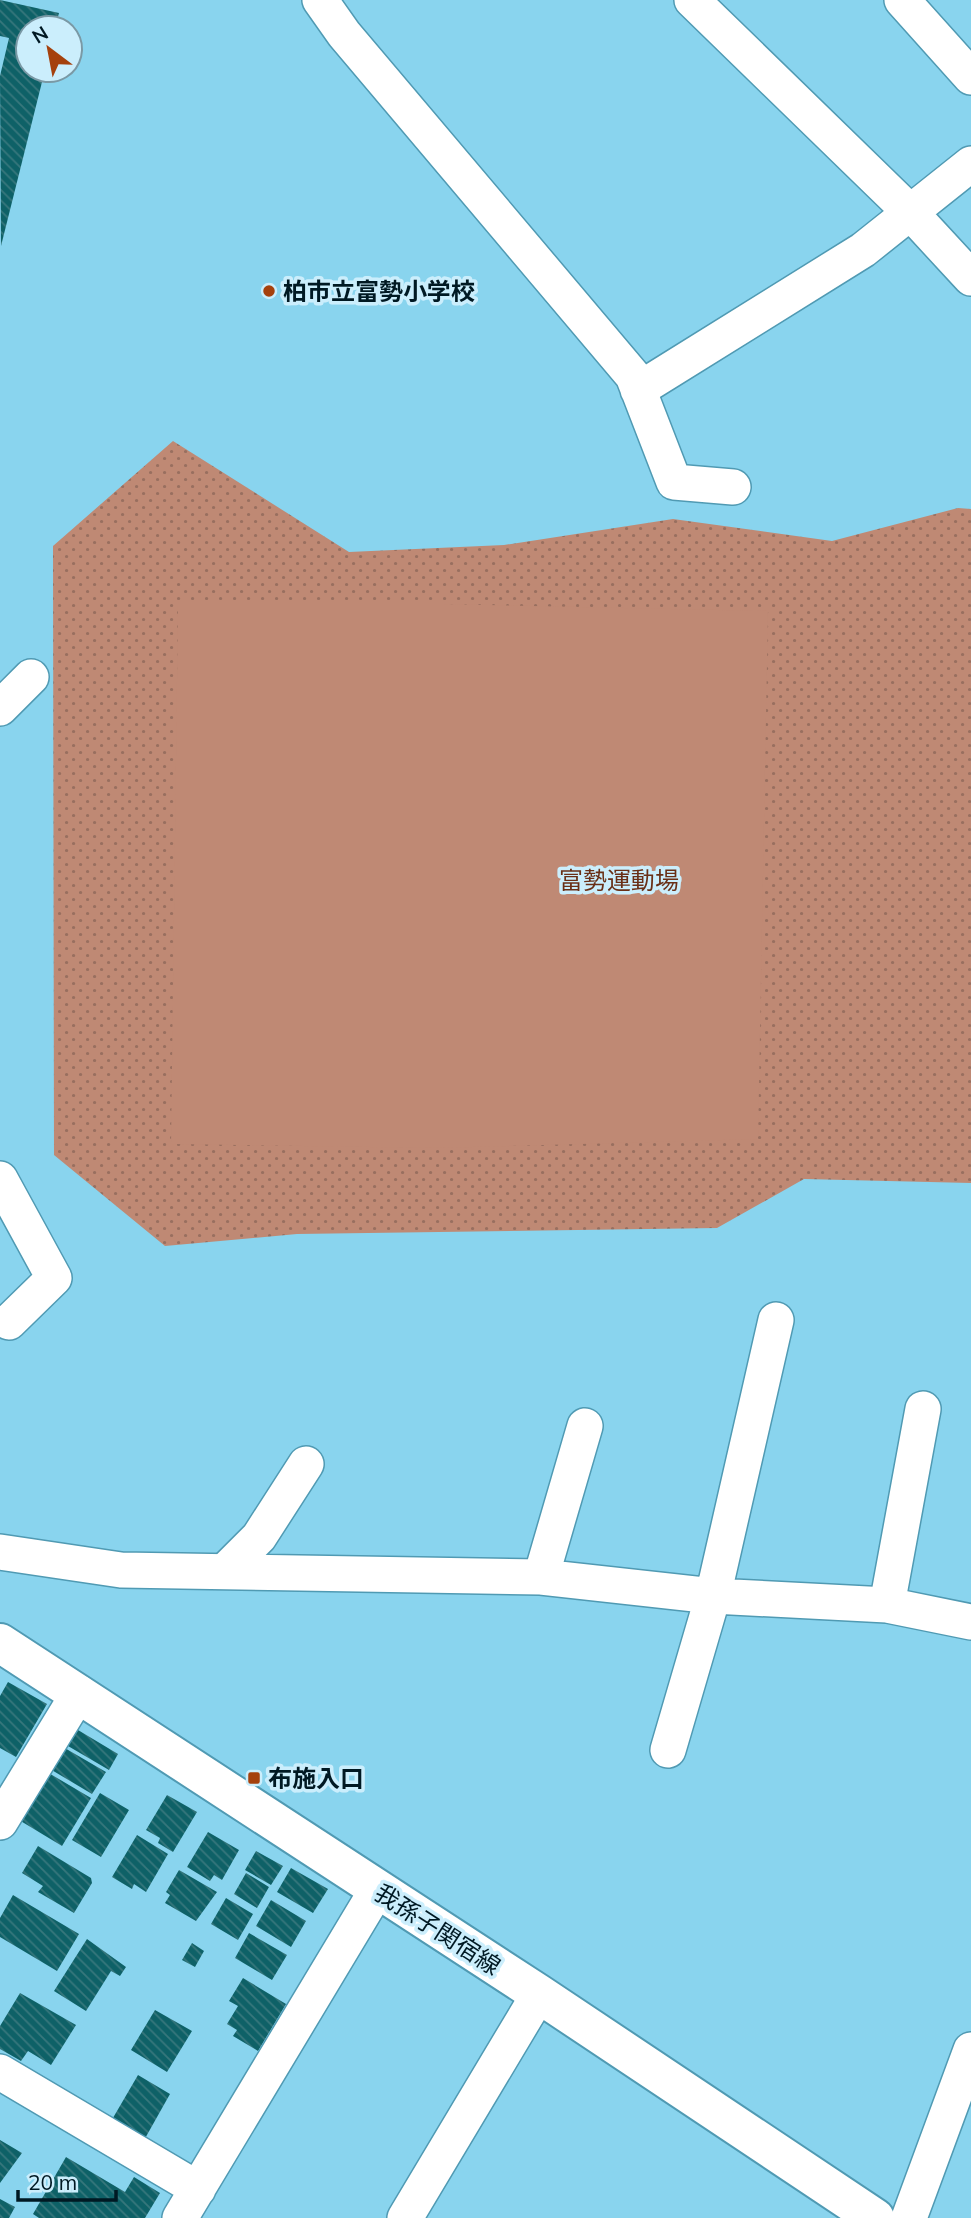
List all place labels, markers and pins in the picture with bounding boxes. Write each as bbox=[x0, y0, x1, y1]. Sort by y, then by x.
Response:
place label: 柏市立富勢小学校 bbox=[283, 276, 475, 306]
marker: 柏市立富勢小学校 bbox=[261, 283, 277, 299]
place label: 布施入口 bbox=[268, 1763, 364, 1793]
marker: 布施入口 bbox=[246, 1770, 262, 1786]

